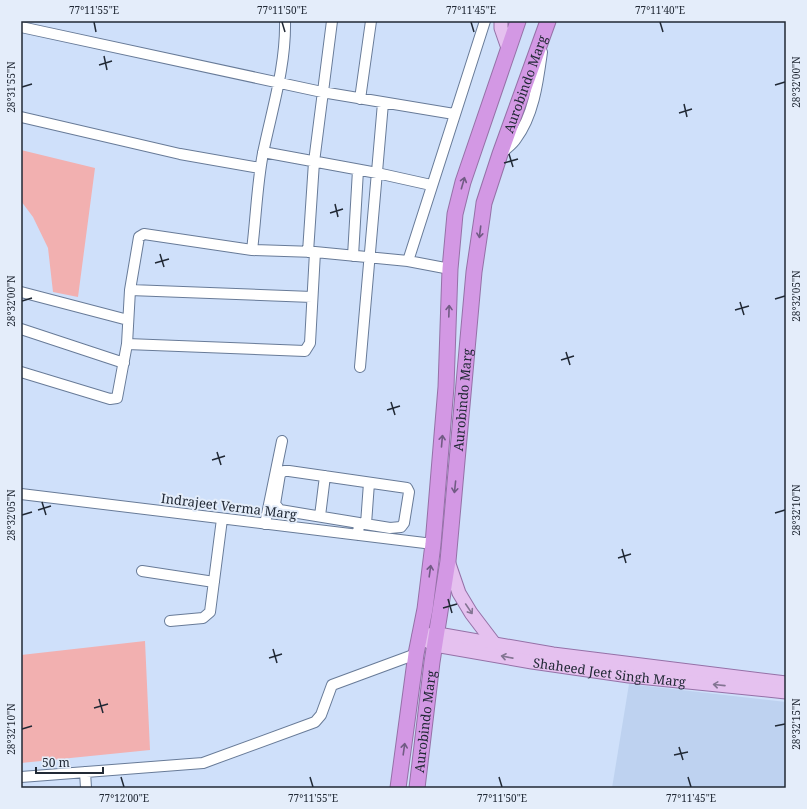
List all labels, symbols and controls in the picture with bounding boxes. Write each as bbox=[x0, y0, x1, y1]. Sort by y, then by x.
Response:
text: 77°11'55"E bbox=[69, 3, 119, 17]
text: 77°11'50"E bbox=[257, 3, 307, 17]
text: 77°11'45"E bbox=[446, 3, 496, 17]
text: 77°11'40"E bbox=[635, 3, 685, 17]
street label: Aurobindo Marg bbox=[499, 33, 551, 135]
text: 28°32'00"N bbox=[789, 56, 803, 108]
text: 28°31'55"N bbox=[4, 61, 18, 113]
one-way arrow bbox=[460, 176, 467, 189]
one-way arrow bbox=[476, 225, 484, 238]
text: 28°32'05"N bbox=[789, 270, 803, 322]
text: 28°32'00"N bbox=[4, 275, 18, 327]
one-way arrow bbox=[445, 305, 453, 318]
street label: Aurobindo Marg bbox=[449, 348, 476, 452]
one-way arrow bbox=[438, 435, 445, 448]
one-way arrow bbox=[451, 480, 459, 493]
text: 28°32'10"N bbox=[789, 484, 803, 536]
text: 28°32'05"N bbox=[4, 489, 18, 541]
street label: Indrajeet Verma Marg bbox=[160, 489, 298, 523]
one-way arrow bbox=[426, 565, 434, 578]
one-way arrow bbox=[464, 604, 473, 615]
one-way arrow bbox=[501, 653, 514, 661]
street label: Shaheed Jeet Singh Marg bbox=[532, 653, 687, 691]
street label: Aurobindo Marg bbox=[410, 669, 440, 774]
one-way arrow bbox=[713, 681, 726, 689]
text: 28°32'15"N bbox=[789, 698, 803, 750]
text: 28°32'10"N bbox=[4, 703, 18, 755]
one-way arrow bbox=[400, 743, 407, 756]
scale bar bbox=[36, 749, 103, 775]
text: 50 m bbox=[42, 754, 70, 771]
text: 77°12'00"E bbox=[99, 791, 149, 805]
text: 77°11'55"E bbox=[288, 791, 338, 805]
text: 77°11'50"E bbox=[477, 791, 527, 805]
text: 77°11'45"E bbox=[666, 791, 716, 805]

